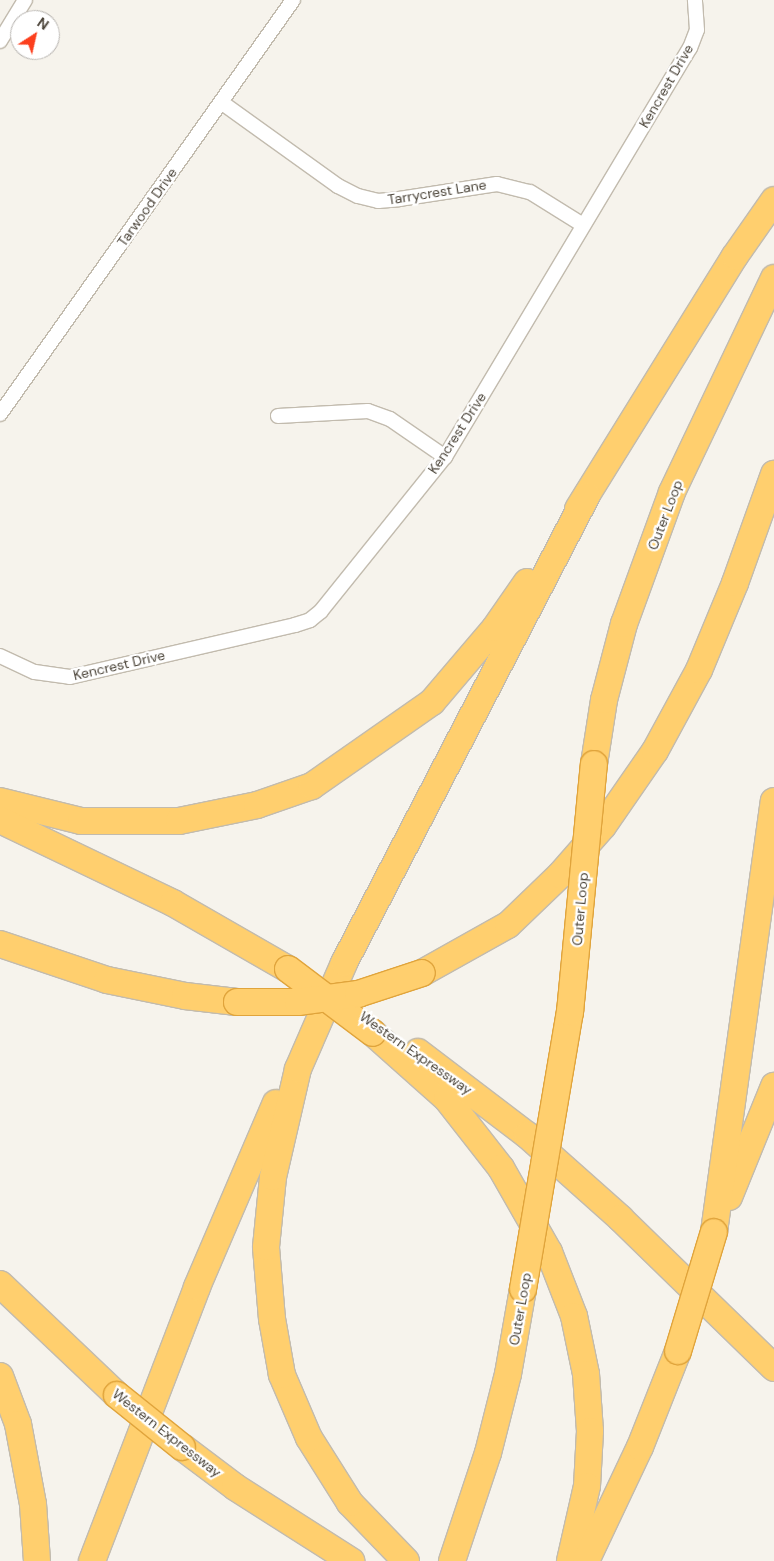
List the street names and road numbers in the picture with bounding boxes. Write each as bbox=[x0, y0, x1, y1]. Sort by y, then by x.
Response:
street label: Kencrest Drive bbox=[635, 41, 697, 131]
street label: Tarwood Drive bbox=[114, 164, 180, 250]
street label: Tarrycrest Lane bbox=[386, 176, 488, 208]
street label: Kencrest Drive bbox=[424, 389, 490, 477]
street label: Outer Loop bbox=[644, 478, 686, 552]
street label: Kencrest Drive bbox=[71, 646, 167, 684]
street label: Outer Loop bbox=[568, 872, 592, 946]
street label: Western Expressway bbox=[356, 1008, 476, 1098]
street label: Outer Loop bbox=[505, 1271, 535, 1347]
street label: Western Expressway bbox=[109, 1385, 225, 1481]

